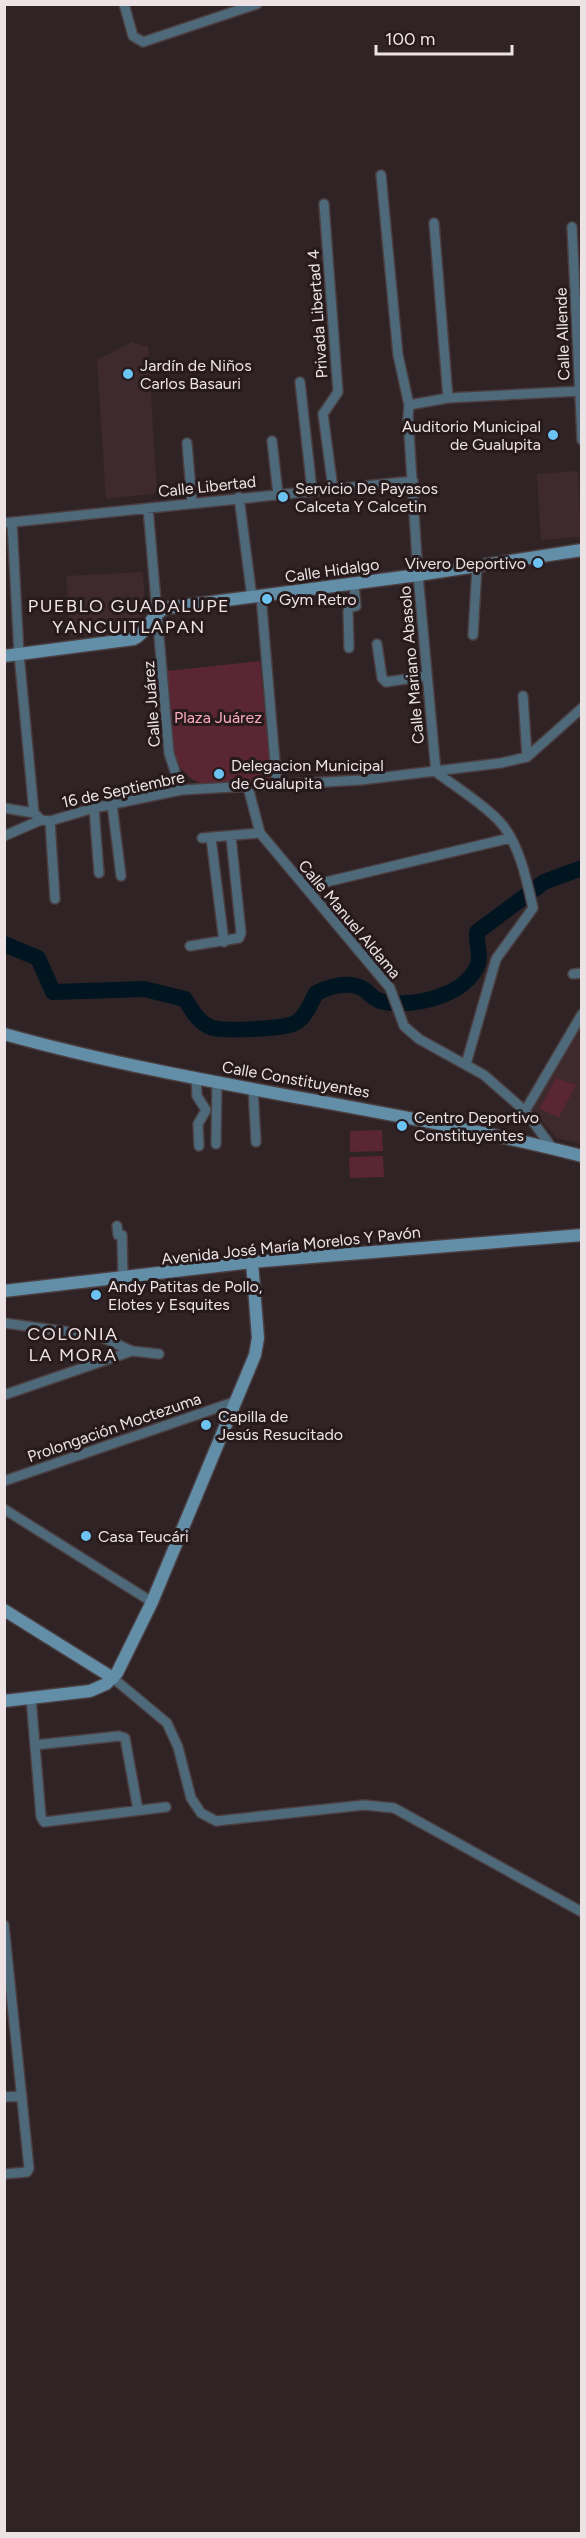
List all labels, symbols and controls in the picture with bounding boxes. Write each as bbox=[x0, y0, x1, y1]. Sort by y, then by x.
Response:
scale bar bbox=[376, 18, 512, 56]
text: 100 m bbox=[385, 28, 435, 50]
street label: Privada Libertad 4 bbox=[304, 249, 331, 379]
street label: Calle Allende bbox=[551, 287, 574, 381]
place label: Jardín de Niños Carlos Basauri bbox=[140, 356, 252, 393]
marker: Jardín de Niños Carlos Basauri bbox=[121, 367, 135, 381]
place label: Auditorio Municipal de Gualupita bbox=[402, 417, 541, 454]
marker: Auditorio Municipal de Gualupita bbox=[546, 428, 560, 442]
street label: Calle Libertad bbox=[157, 472, 257, 501]
place label: Servicio De Payasos Calceta Y Calcetin bbox=[295, 479, 438, 516]
marker: Servicio De Payasos Calceta Y Calcetin bbox=[276, 490, 290, 504]
street label: Calle Hidalgo bbox=[284, 554, 380, 587]
place label: Vivero Deportivo bbox=[405, 554, 526, 573]
marker: Vivero Deportivo bbox=[531, 556, 545, 570]
street label: Calle Mariano Abasolo bbox=[395, 585, 428, 745]
place label: Gym Retro bbox=[279, 590, 357, 609]
marker: Gym Retro bbox=[260, 592, 274, 606]
district label: PUEBLO GUADALUPE YANCUITLAPAN bbox=[28, 595, 230, 638]
street label: Calle Juárez bbox=[139, 660, 164, 748]
park label: Plaza Juárez bbox=[174, 708, 262, 727]
place label: Delegacion Municipal de Gualupita bbox=[231, 756, 384, 793]
street label: 16 de Septiembre bbox=[60, 767, 187, 812]
marker: Delegacion Municipal de Gualupita bbox=[212, 767, 226, 781]
street label: Calle Manuel Aldama bbox=[294, 856, 405, 982]
street label: Calle Constituyentes bbox=[221, 1057, 371, 1102]
place label: Centro Deportivo Constituyentes bbox=[414, 1108, 539, 1145]
marker: Centro Deportivo Constituyentes bbox=[395, 1119, 409, 1133]
street label: Avenida José María Morelos Y Pavón bbox=[161, 1222, 422, 1269]
place label: Andy Patitas de Pollo, Elotes y Esquites bbox=[108, 1277, 263, 1314]
marker: Andy Patitas de Pollo, Elotes y Esquites bbox=[89, 1288, 103, 1302]
district label: COLONIA LA MORA bbox=[27, 1323, 119, 1366]
street label: Prolongación Moctezuma bbox=[25, 1389, 204, 1466]
place label: Capilla de Jesús Resucitado bbox=[218, 1407, 343, 1444]
marker: Capilla de Jesús Resucitado bbox=[199, 1418, 213, 1432]
place label: Casa Teucári bbox=[98, 1527, 189, 1546]
marker: Casa Teucári bbox=[79, 1529, 93, 1543]

